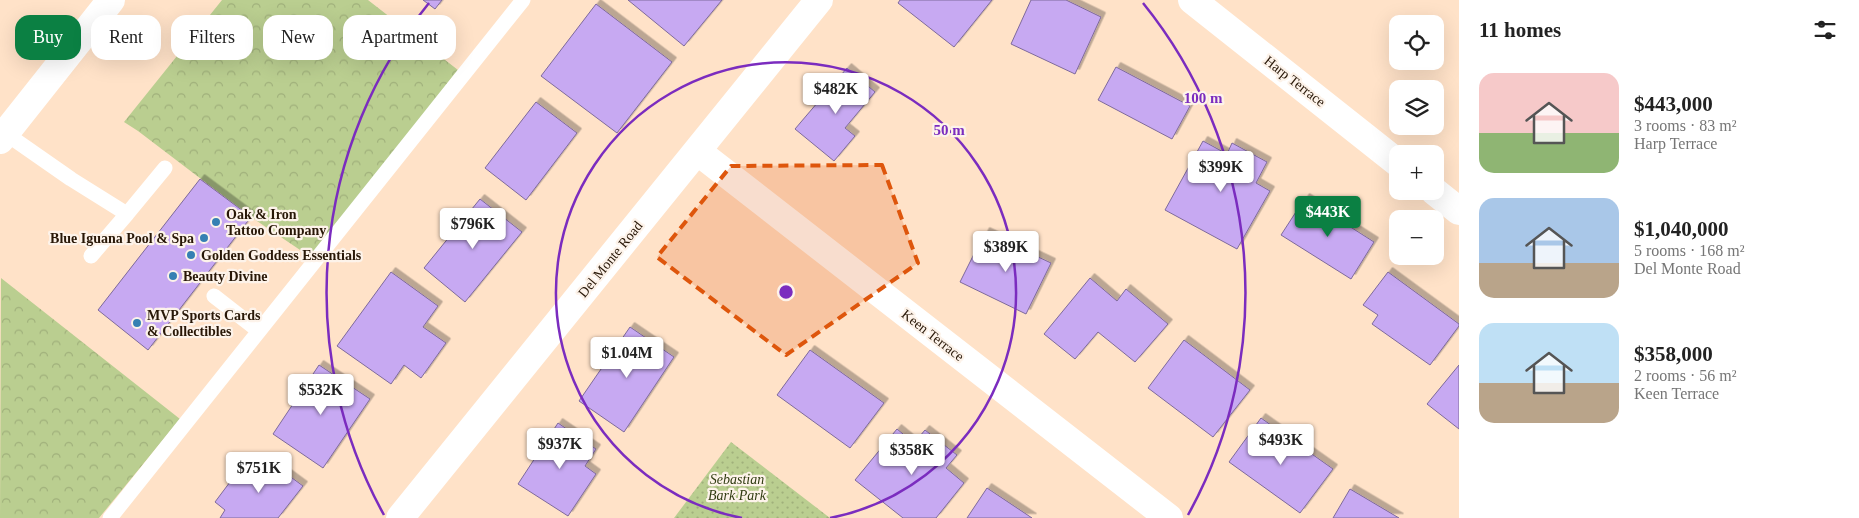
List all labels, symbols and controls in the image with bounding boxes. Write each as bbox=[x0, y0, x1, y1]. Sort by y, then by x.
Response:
chip: Buy bbox=[15, 15, 81, 60]
chip: Rent bbox=[91, 15, 161, 60]
chip: Filters bbox=[171, 15, 253, 60]
chip: New bbox=[263, 15, 333, 60]
chip: Apartment bbox=[343, 15, 456, 60]
map controls bbox=[1389, 15, 1444, 265]
button: locate bbox=[1389, 15, 1444, 70]
icon: filters bbox=[1811, 16, 1839, 44]
text: 11 homes bbox=[1479, 18, 1561, 42]
street label: Harp Terrace bbox=[1261, 53, 1328, 110]
pin: $482K bbox=[801, 72, 871, 115]
text: $482K bbox=[814, 80, 858, 97]
button: layers bbox=[1389, 80, 1444, 135]
text: 100 m bbox=[1184, 90, 1223, 106]
text: $443,000 bbox=[1634, 92, 1713, 116]
icon: home bbox=[1519, 93, 1579, 153]
text: 3 rooms · 83 m² bbox=[1634, 117, 1737, 134]
text: 50 m bbox=[933, 122, 965, 138]
text: Harp Terrace bbox=[1634, 135, 1717, 152]
button: + bbox=[1389, 145, 1444, 200]
pin: $399K bbox=[1186, 150, 1256, 193]
text: $399K bbox=[1199, 158, 1243, 175]
pin: $443K bbox=[1293, 196, 1363, 238]
text: $443K bbox=[1306, 203, 1350, 220]
place label: Oak & Iron Tattoo Company bbox=[226, 207, 326, 238]
pin: $796K bbox=[438, 208, 508, 250]
button: − bbox=[1389, 210, 1444, 265]
text: $796K bbox=[451, 215, 495, 232]
marker: Oak & Iron Tattoo Company bbox=[210, 216, 222, 228]
text: $1,040,000 bbox=[1634, 217, 1729, 241]
street label: Del Monte Road bbox=[575, 218, 646, 300]
icon: home bbox=[1519, 218, 1579, 278]
pin: $389K bbox=[971, 230, 1041, 273]
place label: Blue Iguana Pool & Spa bbox=[50, 231, 194, 246]
marker: Blue Iguana Pool & Spa bbox=[198, 232, 210, 244]
text: $389K bbox=[984, 238, 1028, 255]
text: 5 rooms · 168 m² bbox=[1634, 242, 1745, 259]
place label: Golden Goddess Essentials bbox=[201, 248, 362, 263]
marker: Golden Goddess Essentials bbox=[185, 249, 197, 261]
text: Del Monte Road bbox=[1634, 260, 1741, 277]
place label: Beauty Divine bbox=[183, 269, 267, 284]
marker: Beauty Divine bbox=[167, 270, 179, 282]
centre of rings bbox=[777, 283, 795, 301]
street label: Keen Terrace bbox=[899, 307, 967, 364]
place label: MVP Sports Cards & Collectibles bbox=[147, 308, 261, 339]
marker: MVP Sports Cards & Collectibles bbox=[131, 317, 143, 329]
pin: $1.04M bbox=[586, 336, 668, 379]
text: $358,000 bbox=[1634, 342, 1713, 366]
icon: home bbox=[1519, 343, 1579, 403]
text: $1.04M bbox=[601, 344, 653, 361]
text: 2 rooms · 56 m² bbox=[1634, 367, 1737, 384]
pin: $532K bbox=[286, 374, 356, 416]
text: $532K bbox=[299, 381, 343, 398]
text: Keen Terrace bbox=[1634, 385, 1719, 402]
pin: $493K bbox=[1246, 424, 1316, 466]
pin: $937K bbox=[525, 428, 595, 470]
text: $493K bbox=[1259, 431, 1303, 448]
pin: $358K bbox=[877, 434, 947, 476]
text: $937K bbox=[538, 435, 582, 452]
text: $358K bbox=[890, 441, 934, 458]
pin: $751K bbox=[224, 452, 294, 494]
text: $751K bbox=[237, 459, 281, 476]
park label: Sebastian Bark Park bbox=[708, 472, 767, 503]

